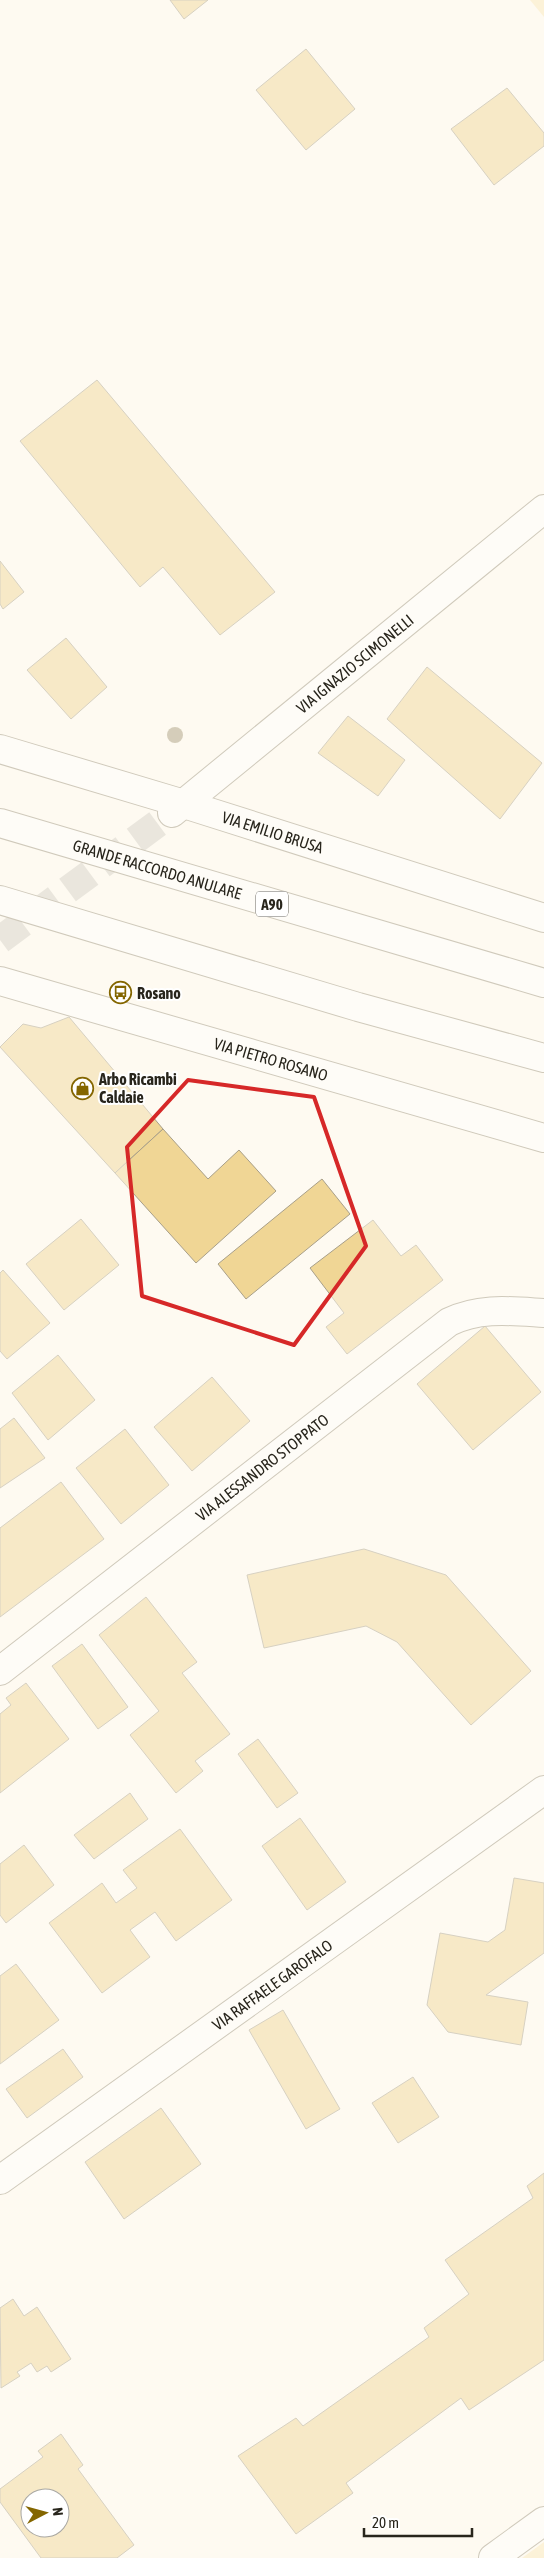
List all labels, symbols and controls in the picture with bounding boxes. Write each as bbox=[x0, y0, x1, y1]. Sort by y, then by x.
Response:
street label: VIA IGNAZIO SCIMONELLI bbox=[293, 611, 417, 717]
street label: VIA EMILIO BRUSA bbox=[220, 808, 326, 857]
street label: GRANDE RACCORDO ANULARE bbox=[71, 836, 244, 903]
road number: A90 bbox=[256, 892, 288, 916]
bus stop icon: Rosano bbox=[109, 981, 133, 1005]
place label: Rosano bbox=[137, 984, 181, 1002]
street label: VIA PIETRO ROSANO bbox=[212, 1034, 330, 1084]
place label: Arbo Ricambi Caldaie bbox=[98, 1070, 177, 1106]
shop icon: Arbo Ricambi Caldaie bbox=[71, 1076, 95, 1100]
street label: VIA ALESSANDRO STOPPATO bbox=[192, 1410, 332, 1524]
street label: VIA RAFFAELE GAROFALO bbox=[209, 1936, 336, 2034]
north arrow bbox=[20, 2488, 70, 2538]
scale bar bbox=[364, 2506, 472, 2538]
text: N bbox=[50, 2507, 66, 2517]
text: 20 m bbox=[372, 2514, 399, 2531]

